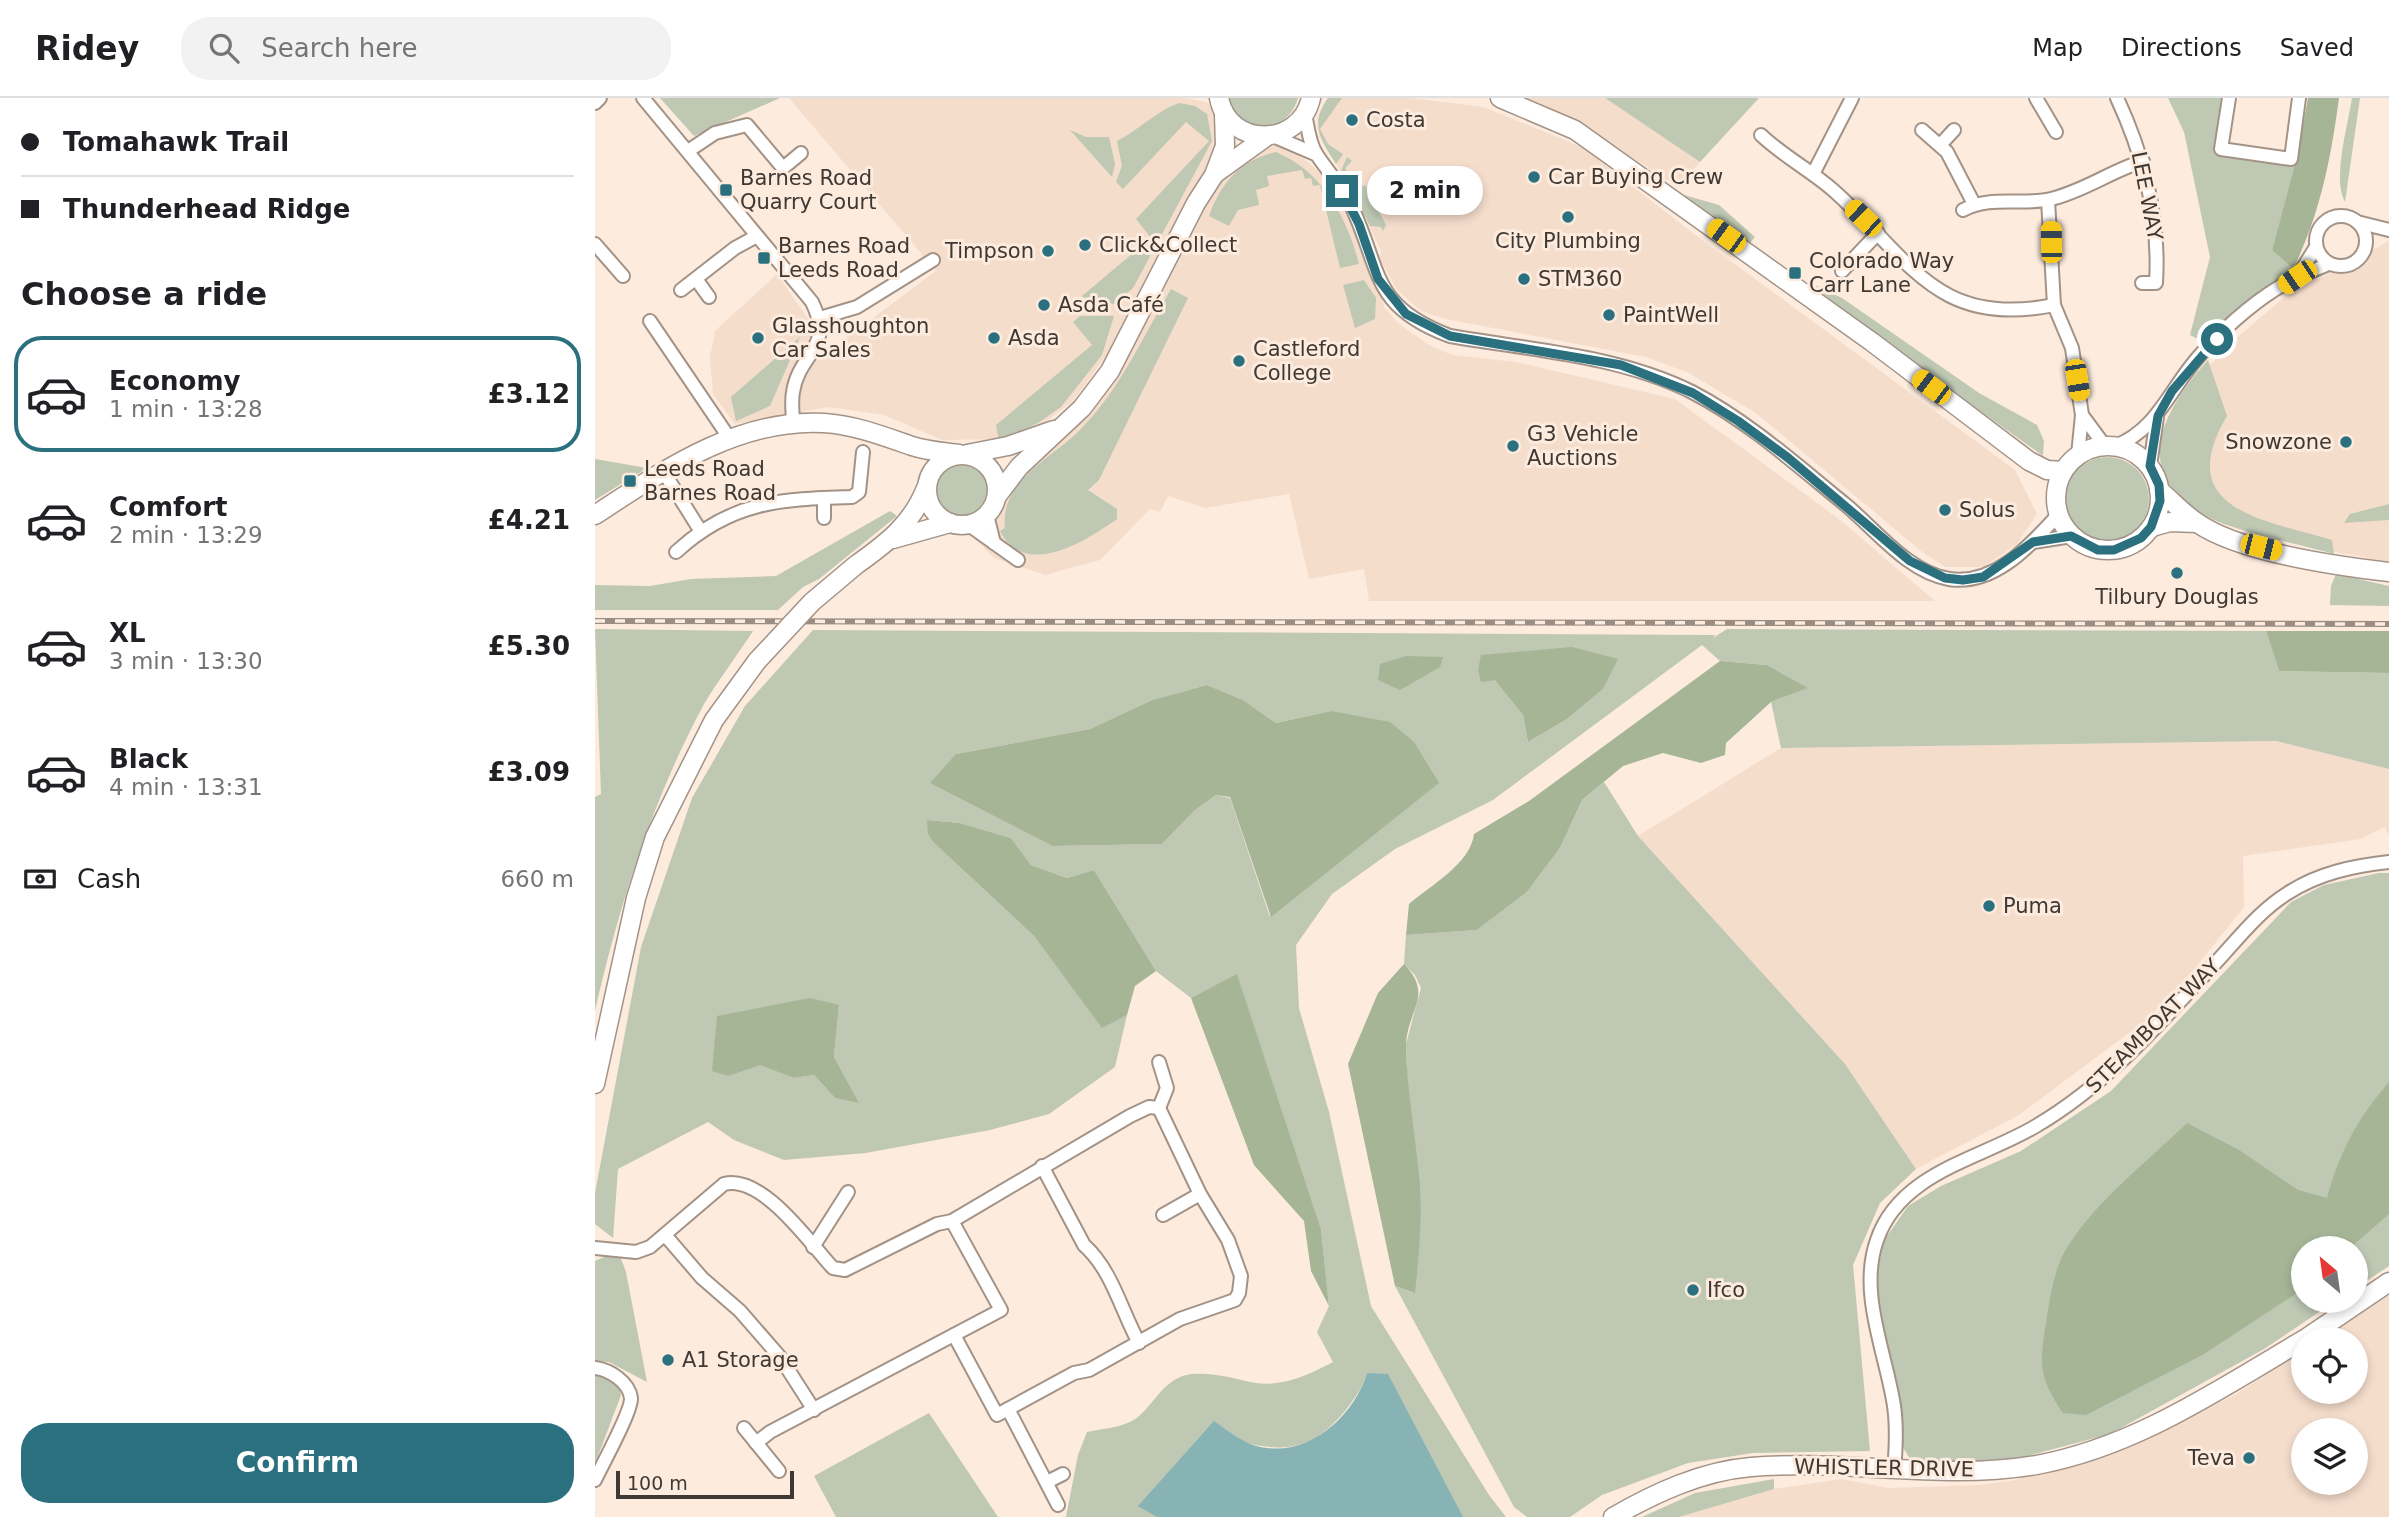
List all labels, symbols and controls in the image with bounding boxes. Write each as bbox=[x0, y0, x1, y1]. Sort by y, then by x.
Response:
search box bbox=[181, 17, 671, 80]
text: Ridey bbox=[35, 29, 139, 68]
icon: search bbox=[205, 29, 243, 67]
text: Search here bbox=[261, 33, 417, 63]
text: Map bbox=[2032, 34, 2083, 62]
text: Directions bbox=[2121, 34, 2242, 62]
text: Saved bbox=[2280, 34, 2354, 62]
place label: Costa bbox=[1366, 108, 1426, 132]
marker: Costa bbox=[1344, 112, 1360, 128]
text: Tomahawk Trail bbox=[63, 127, 289, 157]
street label: LEE WAY bbox=[2127, 149, 2167, 243]
place label: Car Buying Crew bbox=[1548, 165, 1723, 189]
place label: Barnes Road Quarry Court bbox=[740, 166, 876, 214]
callout: 2 min bbox=[1367, 166, 1482, 216]
marker: Car Buying Crew bbox=[1526, 169, 1542, 185]
route end bbox=[1326, 175, 1358, 207]
text: 2 min bbox=[1389, 177, 1461, 203]
marker: Barnes Road Quarry Court bbox=[718, 182, 734, 198]
text: Thunderhead Ridge bbox=[63, 194, 350, 224]
car bbox=[1841, 196, 1886, 240]
marker: City Plumbing bbox=[1560, 209, 1576, 225]
car bbox=[1703, 215, 1750, 257]
car bbox=[2041, 221, 2062, 263]
place label: City Plumbing bbox=[1495, 229, 1641, 253]
place label: Click&Collect bbox=[1099, 233, 1237, 257]
place label: Barnes Road Leeds Road bbox=[778, 234, 910, 282]
marker: Click&Collect bbox=[1077, 237, 1093, 253]
place label: Timpson bbox=[944, 239, 1034, 263]
marker: Timpson bbox=[1040, 243, 1056, 259]
place label: Colorado Way Carr Lane bbox=[1809, 249, 1954, 297]
marker: Barnes Road Leeds Road bbox=[756, 250, 772, 266]
car bbox=[2274, 257, 2321, 297]
marker: Colorado Way Carr Lane bbox=[1787, 265, 1803, 281]
place label: STM360 bbox=[1538, 267, 1622, 291]
marker: STM360 bbox=[1516, 271, 1532, 287]
text: Choose a ride bbox=[21, 275, 267, 313]
place label: Asda Café bbox=[1058, 293, 1164, 317]
marker: Asda Café bbox=[1036, 297, 1052, 313]
place label: PaintWell bbox=[1623, 303, 1719, 327]
marker: PaintWell bbox=[1601, 307, 1617, 323]
place label: Glasshoughton Car Sales bbox=[772, 314, 929, 362]
route start bbox=[2201, 323, 2233, 355]
place label: Asda bbox=[1008, 326, 1060, 350]
marker: Glasshoughton Car Sales bbox=[750, 330, 766, 346]
marker: Asda bbox=[986, 330, 1002, 346]
place label: Castleford College bbox=[1253, 337, 1360, 385]
marker: Castleford College bbox=[1231, 353, 1247, 369]
car bbox=[2064, 358, 2091, 402]
icon: car bbox=[25, 363, 88, 426]
text: Economy bbox=[109, 366, 240, 396]
car bbox=[1908, 366, 1955, 408]
text: £3.12 bbox=[488, 379, 570, 409]
text: 1 min · 13:28 bbox=[109, 396, 263, 422]
place label: G3 Vehicle Auctions bbox=[1527, 422, 1638, 470]
place label: Snowzone bbox=[2225, 430, 2332, 454]
marker: Snowzone bbox=[2338, 434, 2354, 450]
marker: G3 Vehicle Auctions bbox=[1505, 438, 1521, 454]
place label: Leeds Road Barnes Road bbox=[644, 457, 776, 505]
marker: Leeds Road Barnes Road bbox=[622, 473, 638, 489]
icon: car bbox=[25, 489, 88, 552]
text: Comfort bbox=[109, 492, 227, 522]
place label: Solus bbox=[1959, 498, 2015, 522]
marker: Solus bbox=[1937, 502, 1953, 518]
text: £4.21 bbox=[488, 505, 570, 535]
text: 2 min · 13:29 bbox=[109, 522, 263, 548]
car bbox=[2239, 532, 2284, 562]
marker: Tilbury Douglas bbox=[2169, 565, 2185, 581]
place label: Tilbury Douglas bbox=[2094, 585, 2259, 609]
icon: car bbox=[25, 615, 88, 678]
text: XL bbox=[109, 618, 146, 648]
text: £5.30 bbox=[488, 631, 570, 661]
text: 3 min · 13:30 bbox=[109, 648, 263, 674]
icon: car bbox=[25, 741, 88, 804]
text: Black bbox=[109, 744, 188, 774]
text: £3.09 bbox=[488, 757, 570, 787]
text: 4 min · 13:31 bbox=[109, 774, 263, 800]
icon: cash bbox=[21, 860, 59, 898]
text: Cash bbox=[77, 864, 141, 894]
text: 660 m bbox=[500, 866, 574, 892]
place label: Puma bbox=[2003, 894, 2062, 918]
marker: Puma bbox=[1981, 898, 1997, 914]
street label: STEAMBOAT WAY bbox=[2081, 954, 2225, 1098]
north arrow bbox=[2291, 1236, 2368, 1312]
map controls bbox=[2291, 1236, 2368, 1495]
place label: Ifco bbox=[1707, 1278, 1745, 1302]
marker: Ifco bbox=[1685, 1282, 1701, 1298]
button: locate bbox=[2291, 1327, 2368, 1404]
place label: A1 Storage bbox=[682, 1348, 799, 1372]
marker: A1 Storage bbox=[660, 1352, 676, 1368]
button: layers bbox=[2291, 1418, 2368, 1495]
button: Confirm bbox=[21, 1423, 574, 1503]
place label: Teva bbox=[2187, 1446, 2235, 1470]
marker: Teva bbox=[2241, 1450, 2257, 1466]
street label: WHISTLER DRIVE bbox=[1794, 1454, 1974, 1482]
scale bar bbox=[616, 1468, 795, 1500]
text: 100 m bbox=[627, 1472, 688, 1494]

